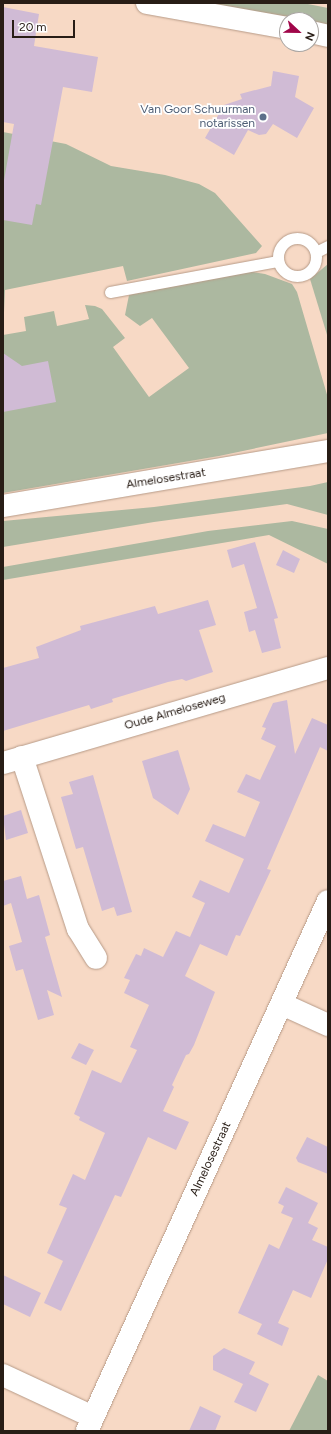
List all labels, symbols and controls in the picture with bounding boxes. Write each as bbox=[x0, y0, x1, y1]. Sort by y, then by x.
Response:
scale bar bbox=[14, 12, 77, 38]
north arrow bbox=[279, 12, 319, 52]
text: 20 m bbox=[19, 20, 47, 34]
text: N bbox=[302, 30, 317, 43]
place label: Van Goor Schuurman notarissen bbox=[140, 103, 255, 131]
marker: Van Goor Schuurman notarissen bbox=[258, 112, 268, 122]
street label: Almelosestraat bbox=[125, 466, 207, 492]
street label: Oude Almeloseweg bbox=[123, 691, 227, 733]
street label: Almelosestraat bbox=[188, 1120, 234, 1198]

